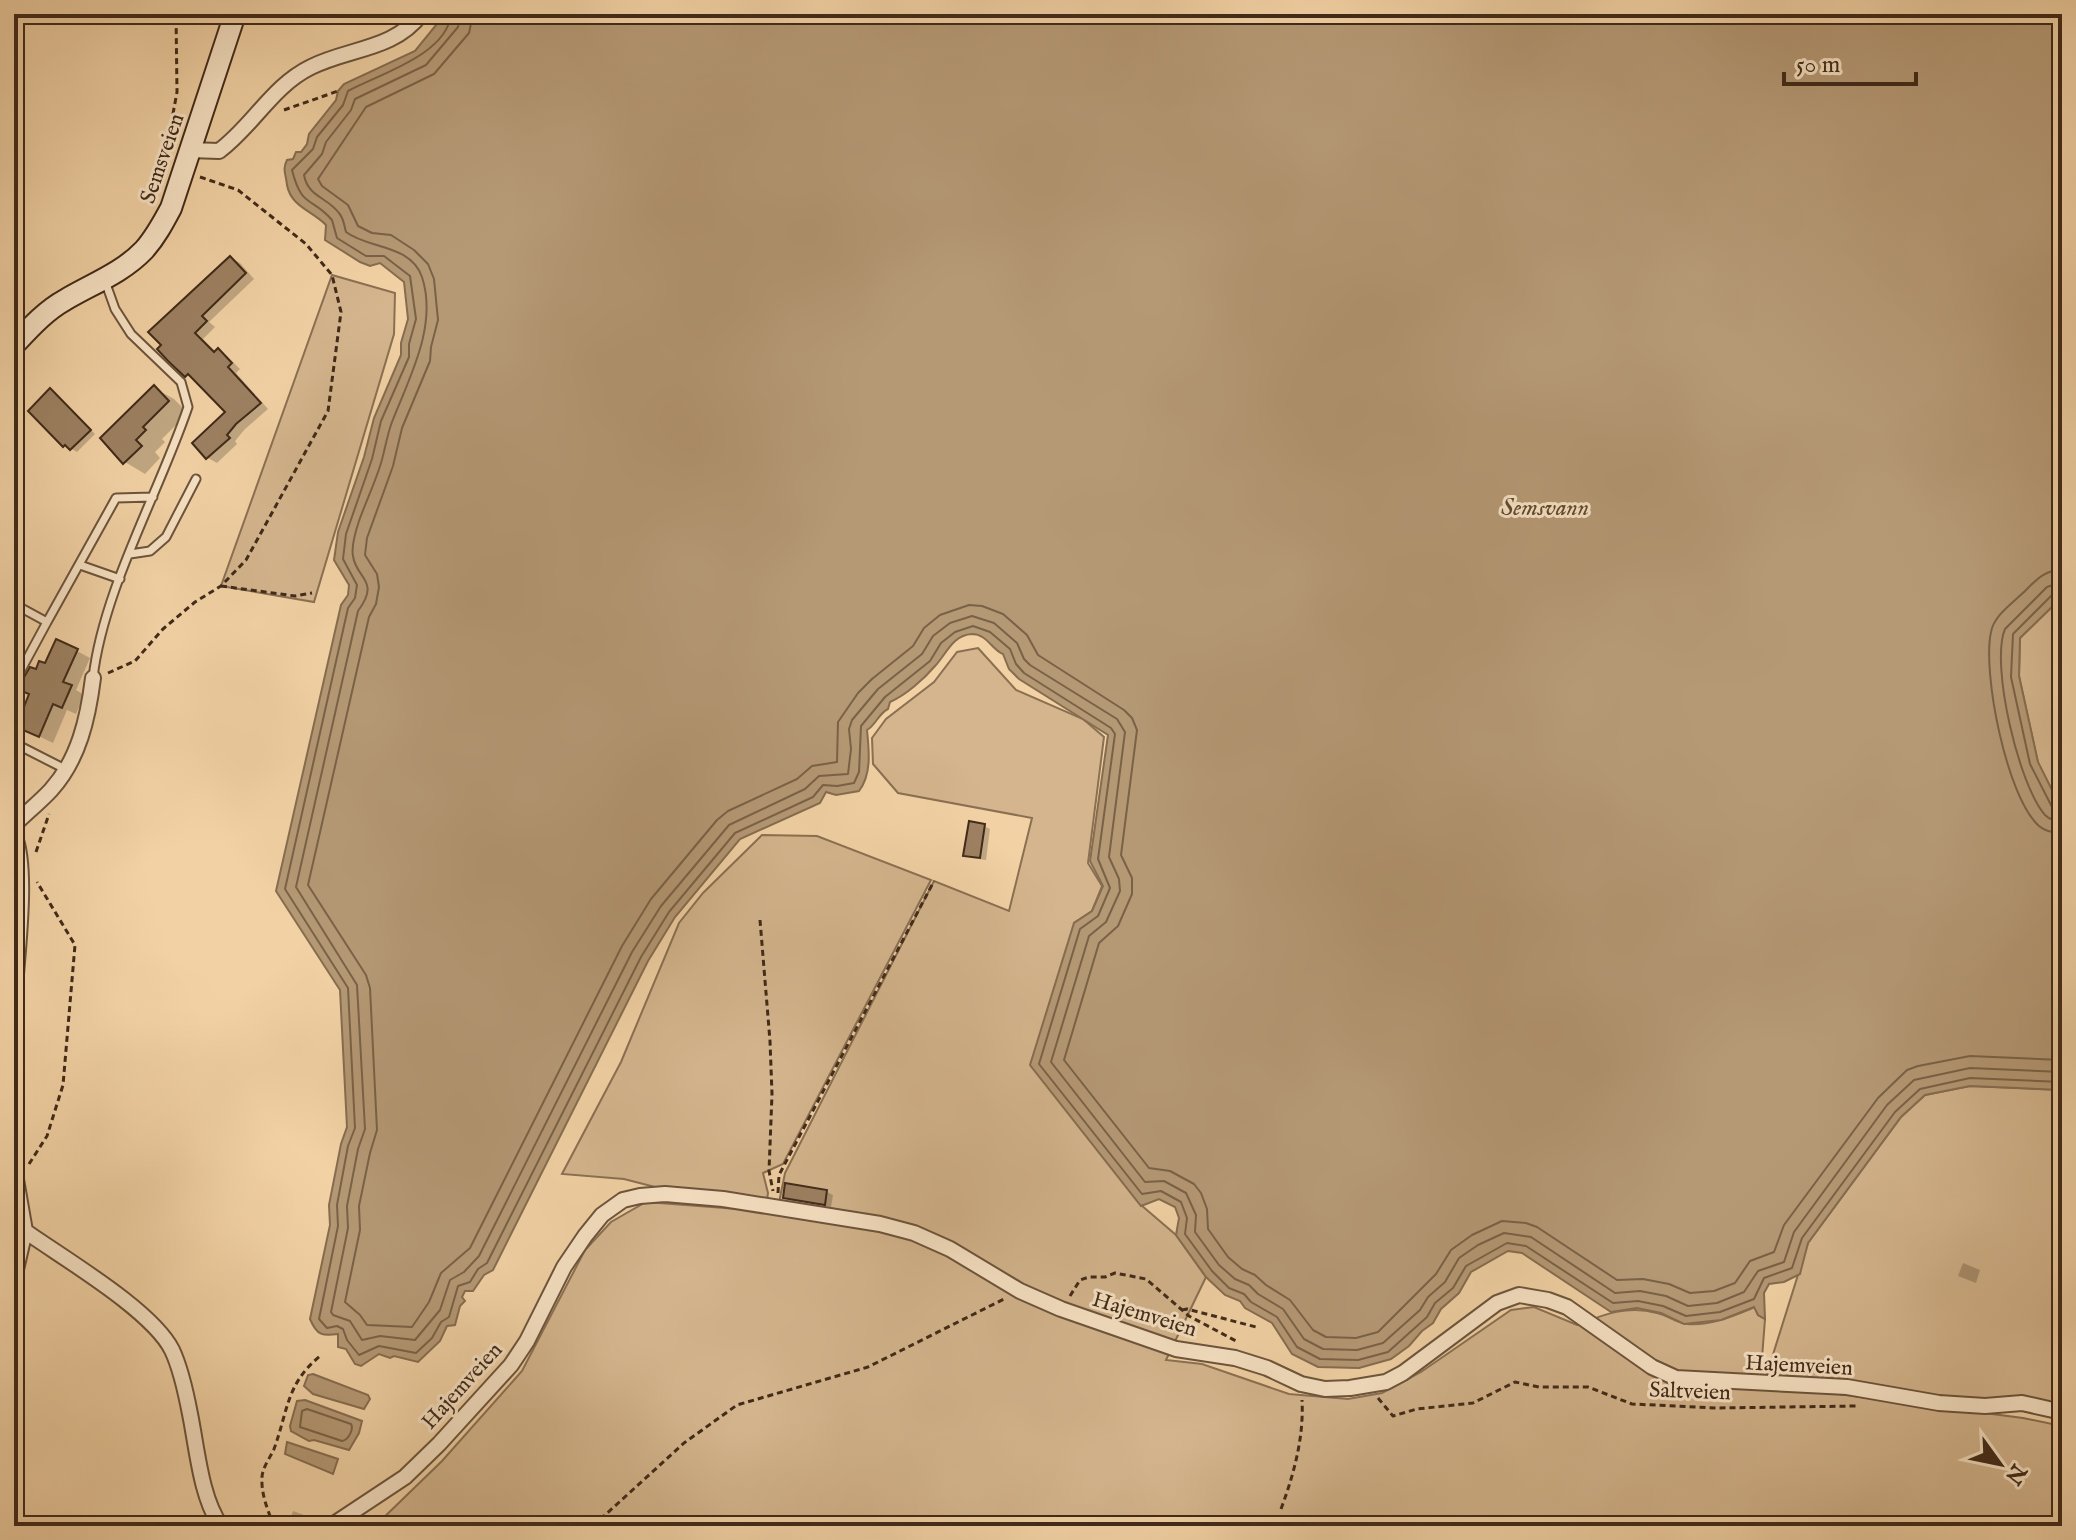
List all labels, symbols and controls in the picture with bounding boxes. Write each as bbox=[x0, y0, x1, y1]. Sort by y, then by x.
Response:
scale bar bbox=[1784, 36, 1916, 86]
text: 50 m bbox=[1796, 50, 1840, 81]
street label: Semsveien bbox=[134, 110, 191, 207]
water label: Semsvann bbox=[1501, 493, 1589, 524]
street label: Hajemveien bbox=[1089, 1286, 1200, 1344]
street label: Hajemveien bbox=[416, 1337, 509, 1436]
street label: Hajemveien bbox=[1744, 1349, 1854, 1383]
street label: Saltveien bbox=[1649, 1377, 1732, 1407]
north arrow bbox=[1960, 1424, 2040, 1504]
text: N bbox=[1998, 1457, 2033, 1489]

